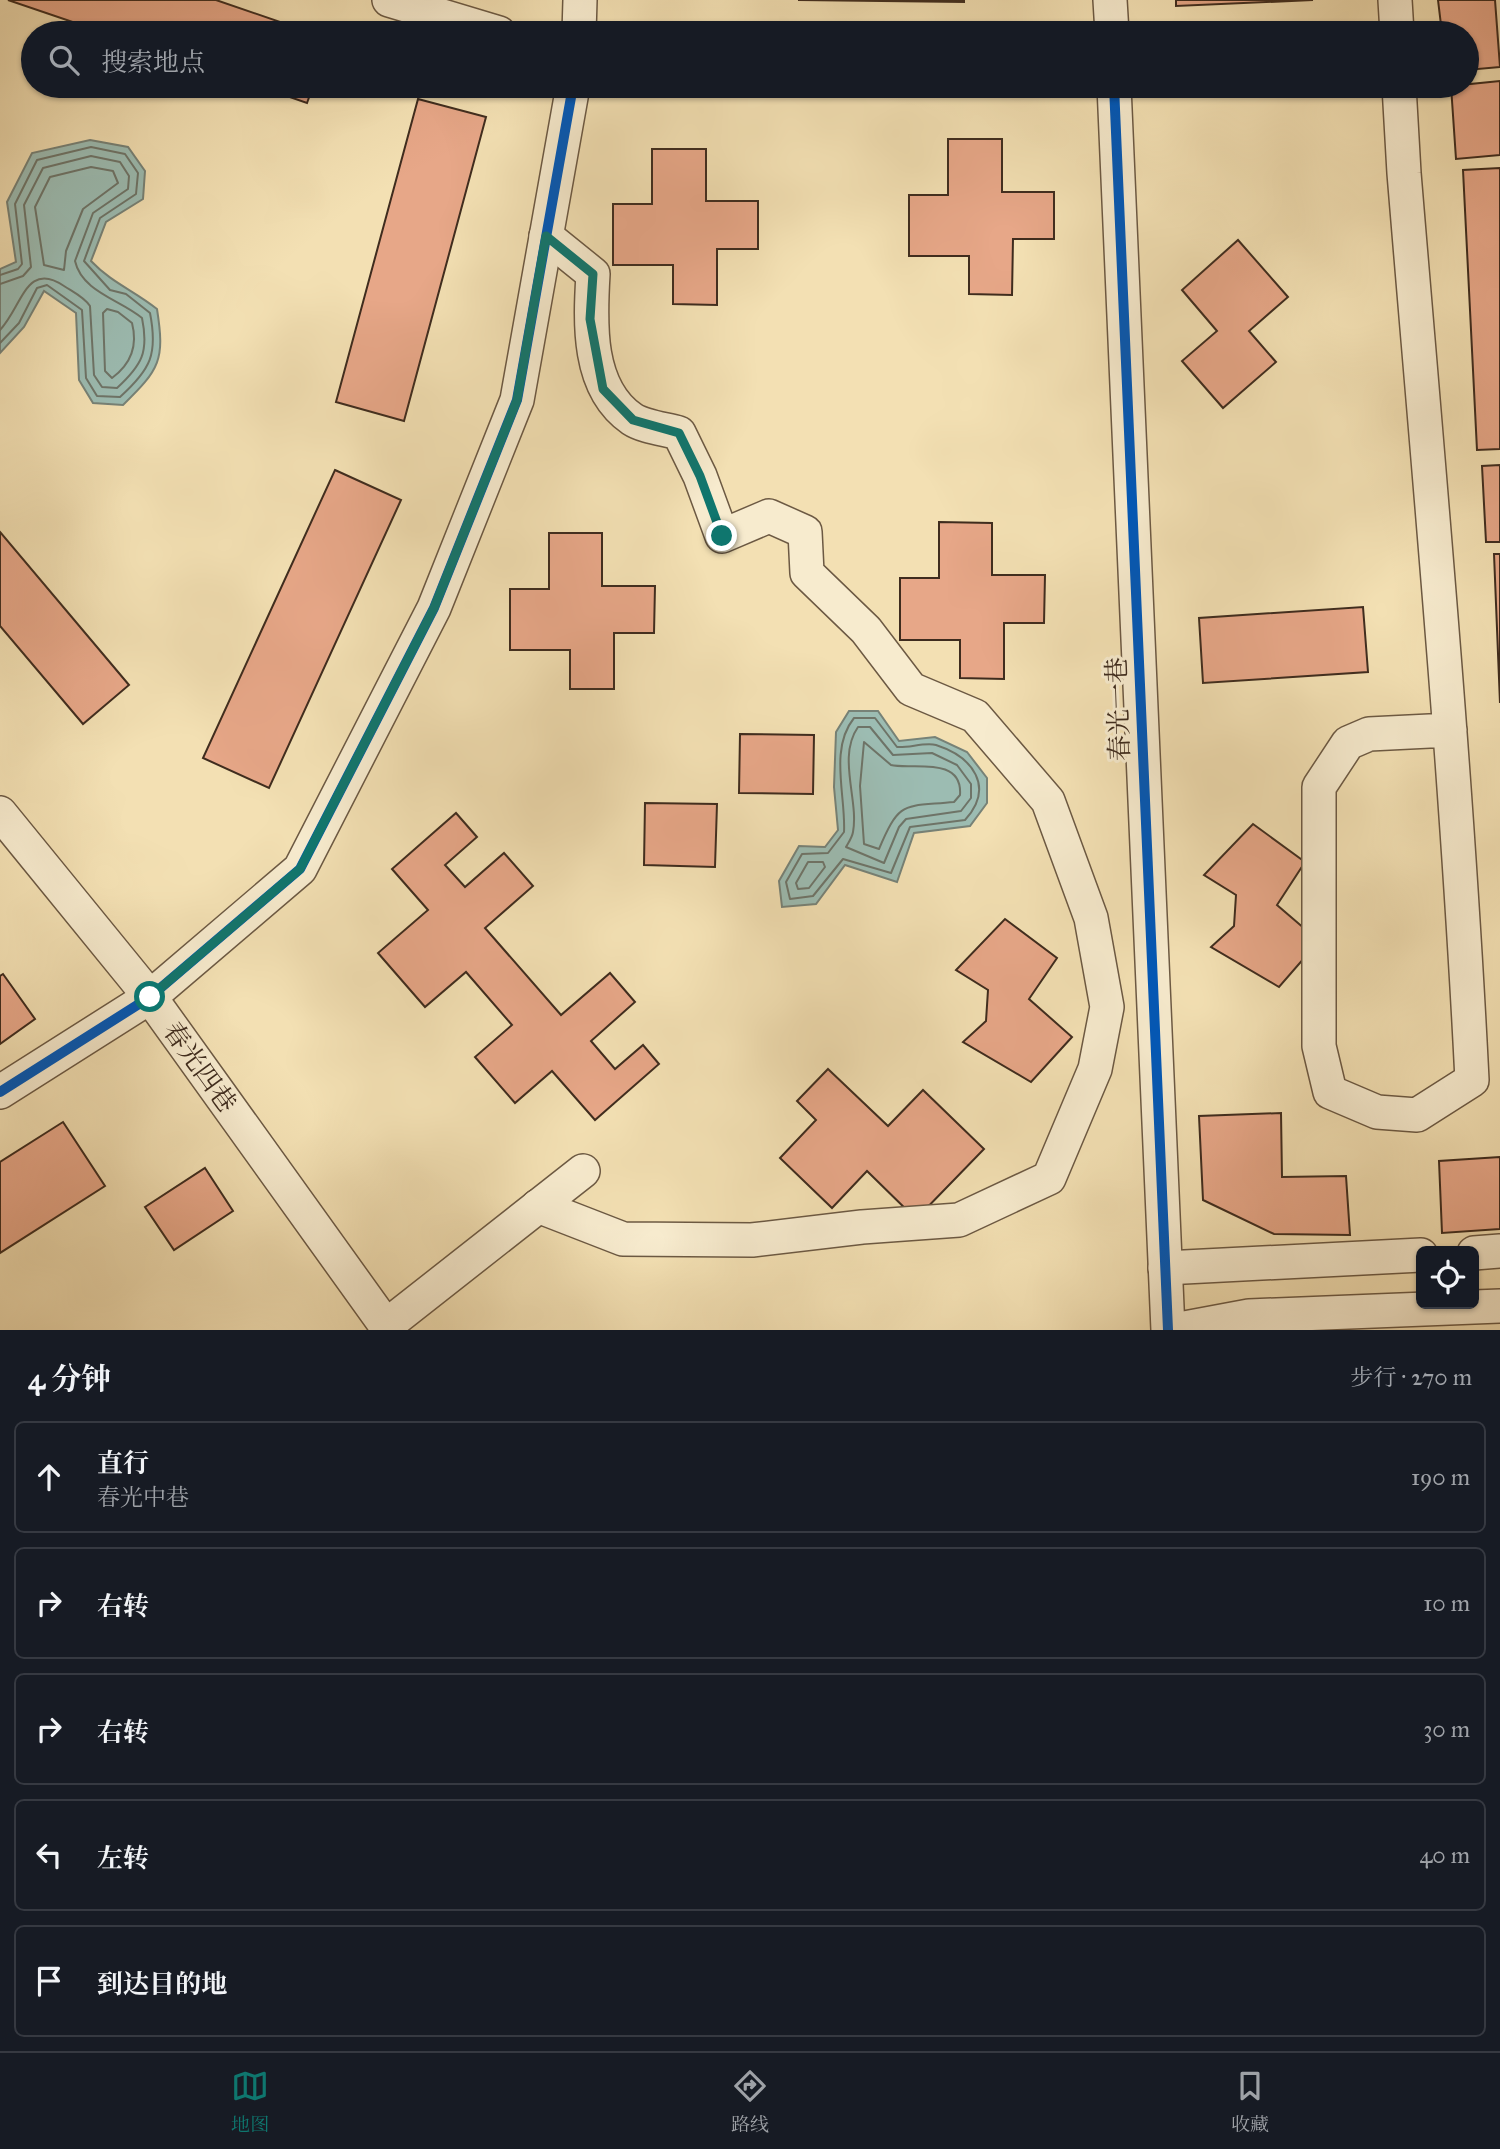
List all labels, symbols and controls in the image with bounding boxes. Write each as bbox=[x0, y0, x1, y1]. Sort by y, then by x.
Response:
search box bbox=[21, 21, 1479, 98]
icon: search bbox=[45, 41, 83, 79]
text: 搜索地点 bbox=[101, 46, 205, 78]
route end bbox=[706, 520, 737, 551]
street label: 春光一巷 bbox=[1100, 656, 1136, 762]
route start bbox=[134, 981, 165, 1012]
street label: 春光四巷 bbox=[156, 1016, 244, 1118]
map controls bbox=[1416, 1246, 1479, 1309]
button: locate bbox=[1416, 1246, 1479, 1309]
text: 4 分钟 bbox=[28, 1361, 111, 1397]
text: 步行 · 270 m bbox=[1350, 1363, 1472, 1391]
text: 直行 bbox=[97, 1447, 149, 1479]
icon: ahead bbox=[30, 1458, 68, 1496]
text: 190 m bbox=[1411, 1463, 1470, 1491]
text: 春光中巷 bbox=[97, 1483, 189, 1511]
icon: right bbox=[30, 1584, 68, 1622]
text: 10 m bbox=[1423, 1589, 1470, 1617]
text: 右转 bbox=[97, 1590, 149, 1622]
icon: right bbox=[30, 1710, 68, 1748]
text: 30 m bbox=[1423, 1715, 1470, 1743]
text: 右转 bbox=[97, 1716, 149, 1748]
icon: left bbox=[30, 1836, 68, 1874]
text: 40 m bbox=[1420, 1841, 1470, 1869]
text: 左转 bbox=[97, 1842, 149, 1874]
icon: arrive bbox=[30, 1962, 68, 2000]
text: 到达目的地 bbox=[97, 1968, 227, 2000]
tab: 地图 bbox=[231, 2067, 269, 2136]
tab: 路线 bbox=[731, 2067, 769, 2136]
tab: 收藏 bbox=[1231, 2067, 1269, 2136]

